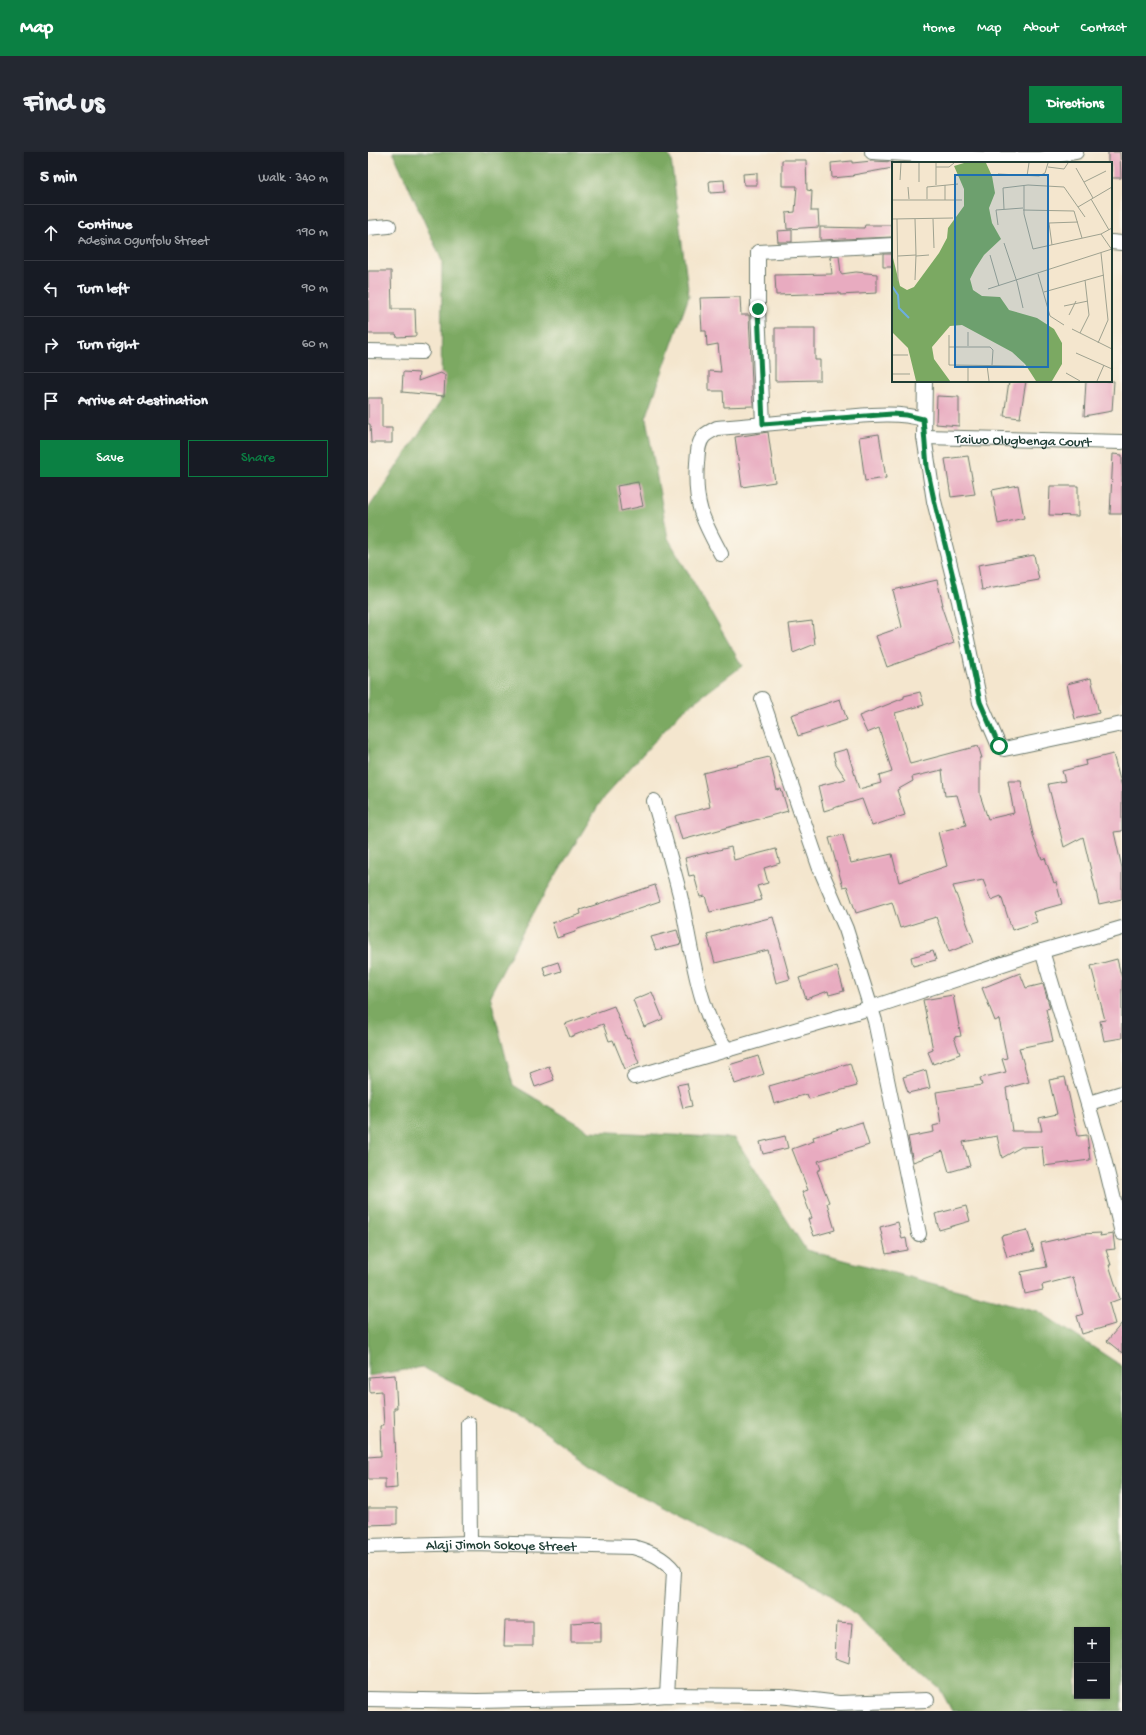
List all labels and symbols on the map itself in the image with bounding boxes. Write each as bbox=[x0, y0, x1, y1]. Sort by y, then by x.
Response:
inset map bbox=[892, 162, 1112, 382]
route end bbox=[749, 300, 767, 318]
street label: Taiwo Olugbenga Court bbox=[954, 432, 1093, 452]
route start bbox=[990, 737, 1008, 755]
street label: Alaji Jimoh Sokoye Street bbox=[426, 1537, 578, 1557]

